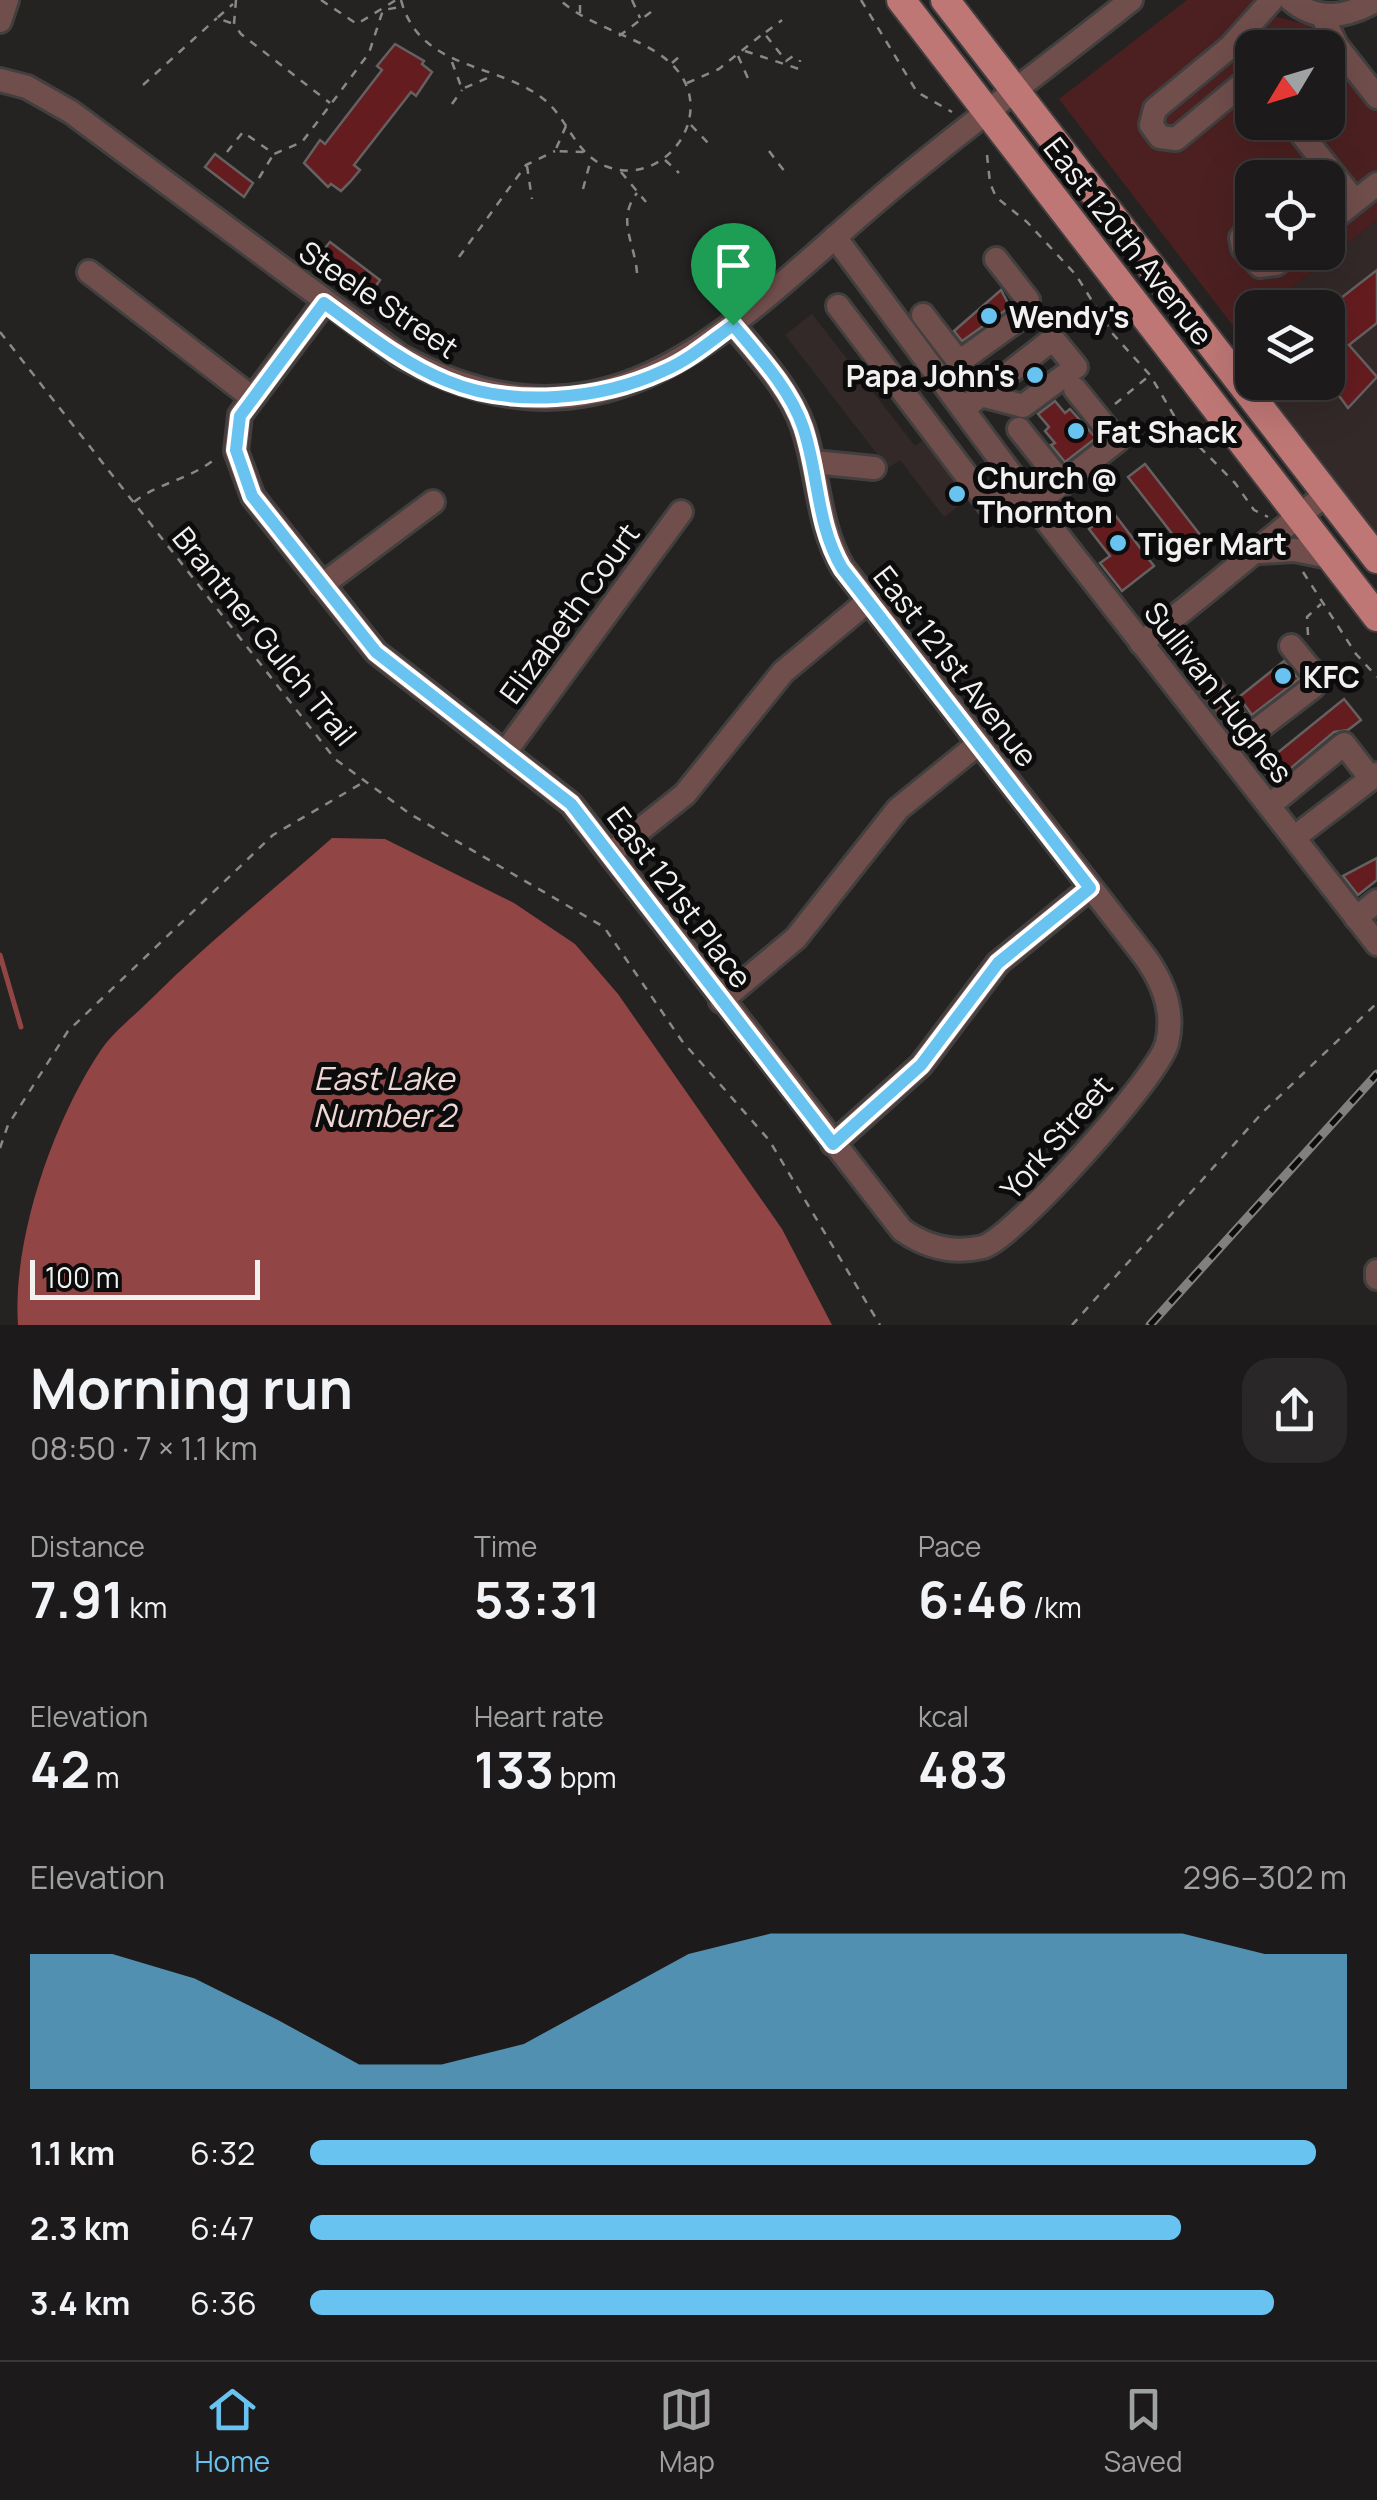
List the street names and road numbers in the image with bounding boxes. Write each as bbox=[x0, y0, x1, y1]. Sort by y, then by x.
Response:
street label: East 120th Avenue bbox=[1035, 129, 1223, 353]
street label: Steele Street bbox=[291, 231, 467, 367]
street label: Elizabeth Court bbox=[490, 514, 648, 712]
street label: Brantner Gulch Trail bbox=[164, 518, 366, 754]
street label: East 121st Avenue bbox=[865, 557, 1047, 775]
street label: Sullivan Hughes bbox=[1135, 593, 1303, 791]
street label: East 121st Place bbox=[598, 798, 762, 996]
street label: York Street bbox=[991, 1066, 1121, 1208]

